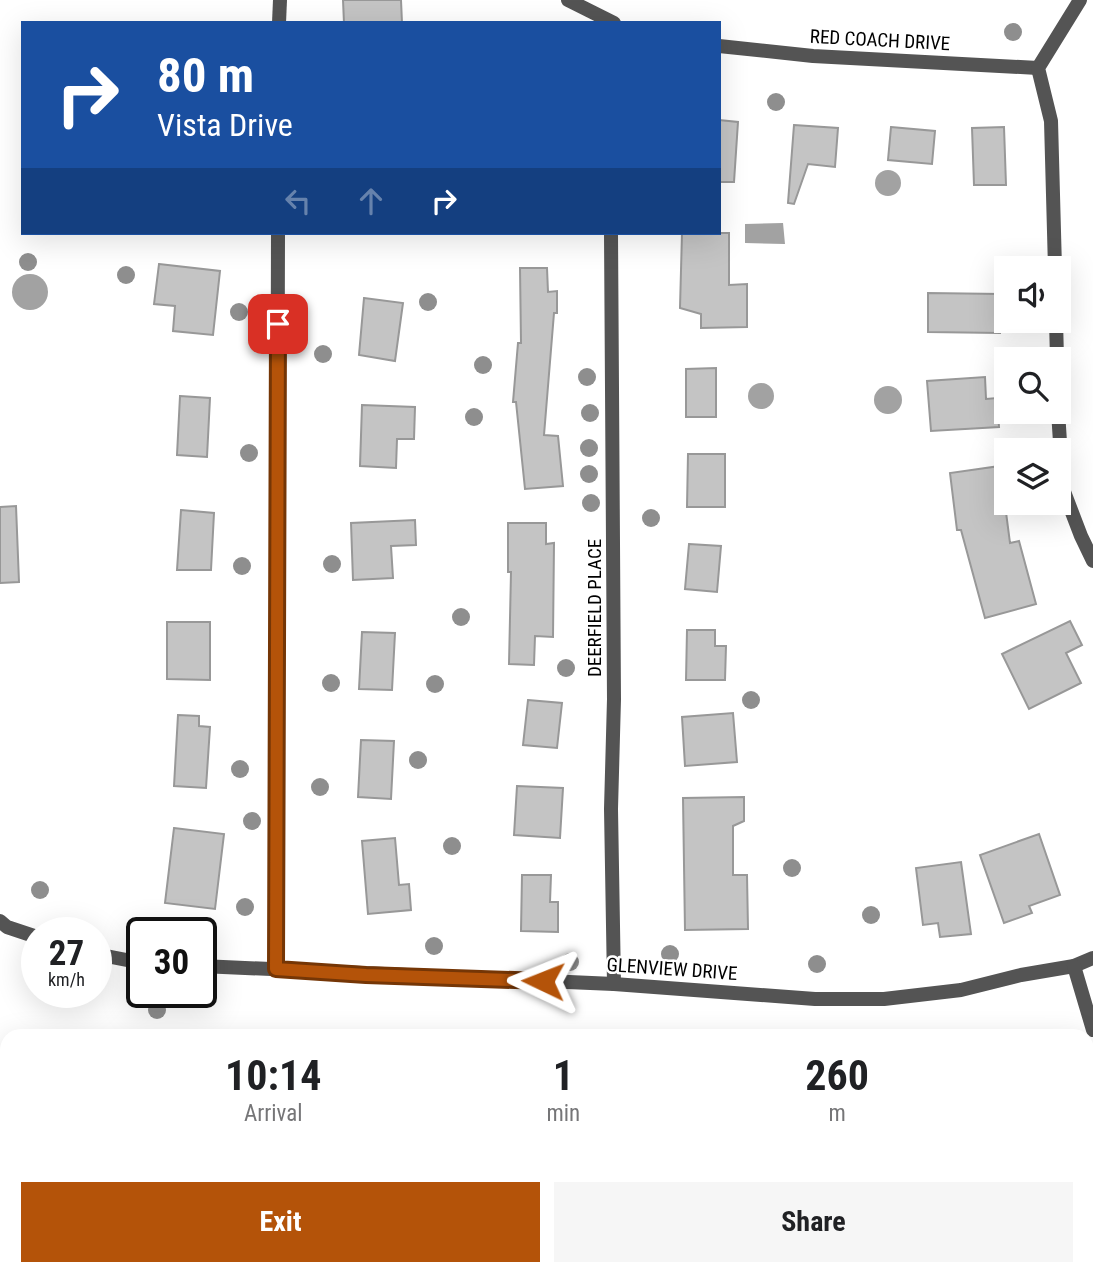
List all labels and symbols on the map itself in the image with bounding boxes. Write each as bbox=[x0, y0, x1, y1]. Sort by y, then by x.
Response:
street label: RED COACH DRIVE bbox=[809, 25, 951, 55]
pin bbox=[248, 294, 308, 354]
street label: DEERFIELD PLACE bbox=[583, 539, 606, 677]
speed limit sign: 30 bbox=[126, 917, 217, 1008]
position arrow bbox=[506, 944, 580, 1018]
street label: GLENVIEW DRIVE bbox=[606, 953, 738, 985]

